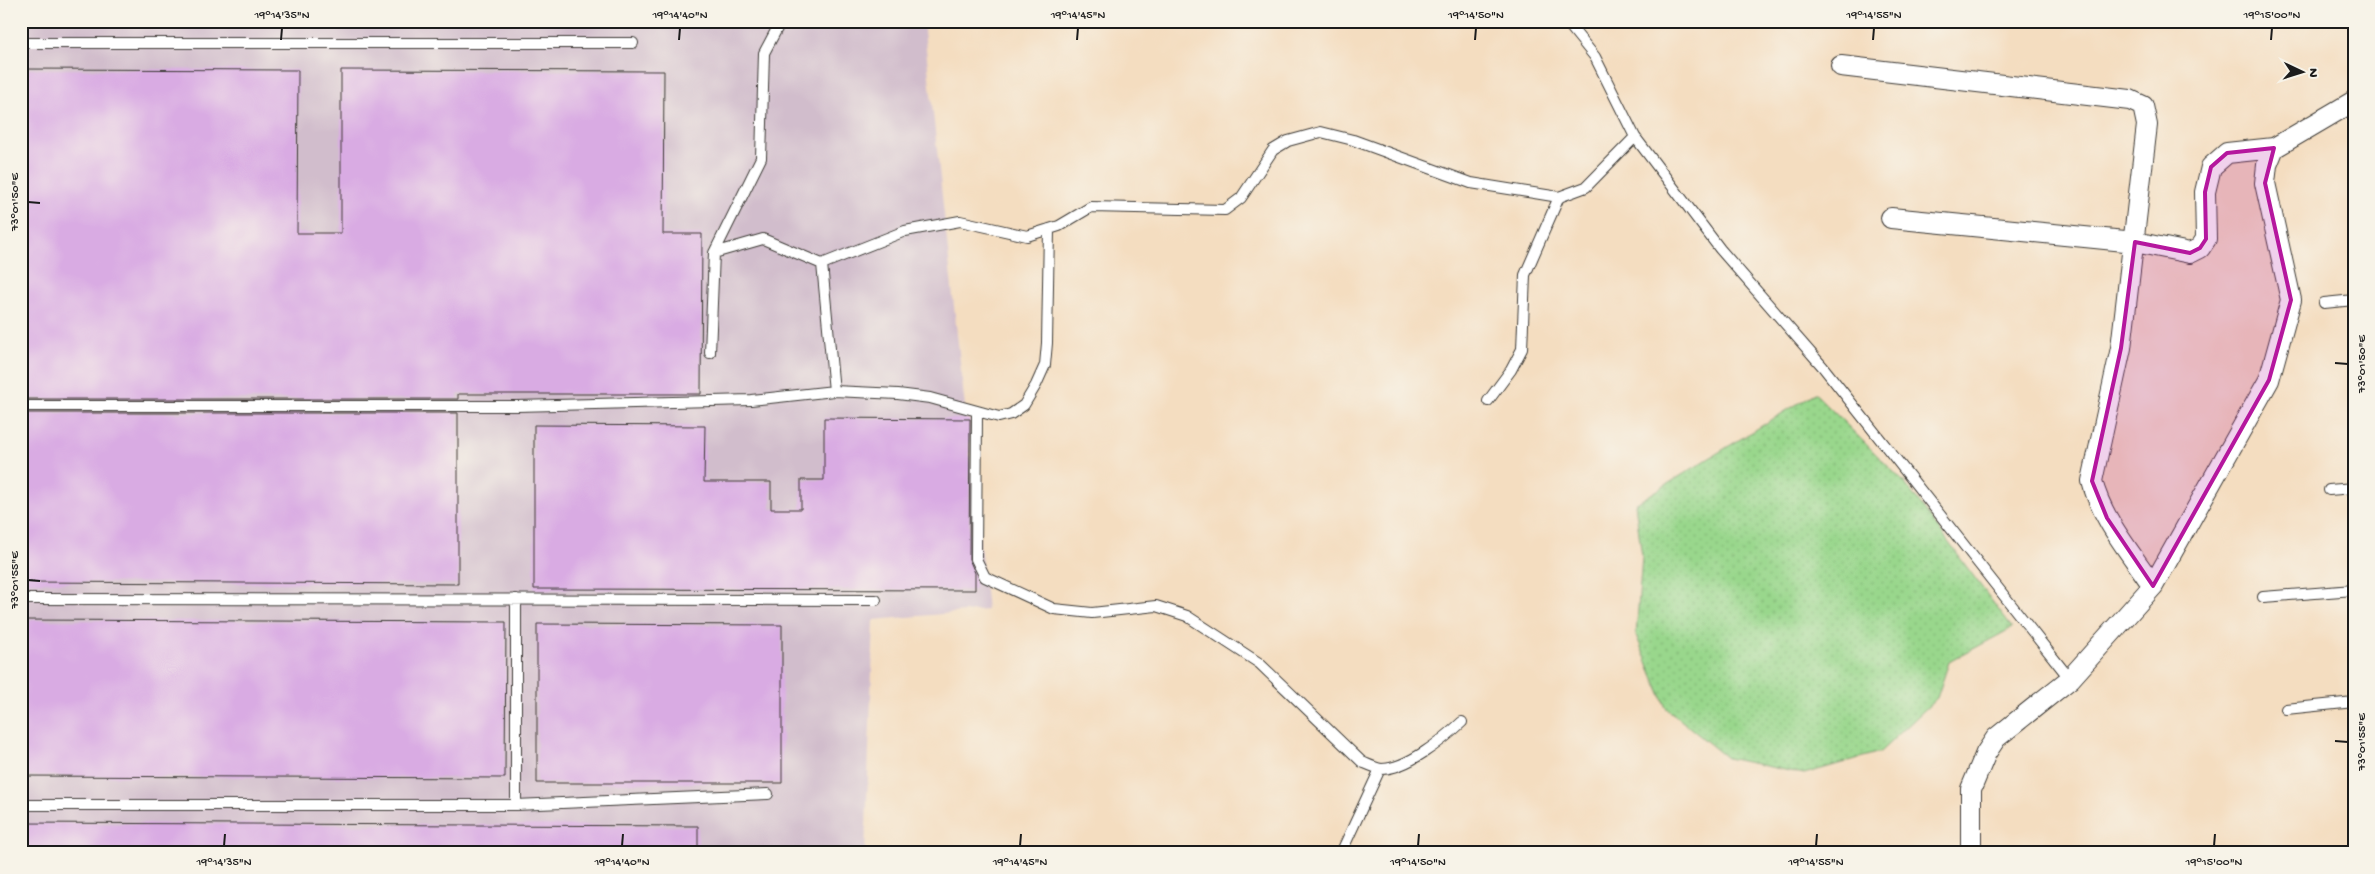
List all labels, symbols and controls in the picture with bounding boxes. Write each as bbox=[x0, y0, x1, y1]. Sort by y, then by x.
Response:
text: 19°14'35"N bbox=[253, 9, 310, 23]
text: 19°14'40"N bbox=[651, 9, 708, 23]
text: 19°14'45"N bbox=[1050, 9, 1105, 23]
text: 19°14'50"N bbox=[1447, 9, 1504, 23]
text: 19°14'55"N bbox=[1845, 9, 1902, 23]
text: 19°15'00"N bbox=[2243, 9, 2301, 23]
north arrow bbox=[2278, 48, 2328, 98]
text: N bbox=[2304, 68, 2321, 78]
text: 73°01'50"E bbox=[9, 172, 23, 232]
text: 73°01'50"E bbox=[2356, 334, 2370, 394]
text: 73°01'55"E bbox=[9, 551, 23, 610]
text: 73°01'55"E bbox=[2356, 713, 2370, 772]
text: 19°14'35"N bbox=[195, 856, 252, 870]
text: 19°14'40"N bbox=[593, 856, 650, 870]
text: 19°14'45"N bbox=[992, 856, 1047, 870]
text: 19°14'50"N bbox=[1389, 856, 1446, 870]
text: 19°14'55"N bbox=[1787, 856, 1844, 870]
text: 19°15'00"N bbox=[2185, 856, 2243, 870]

